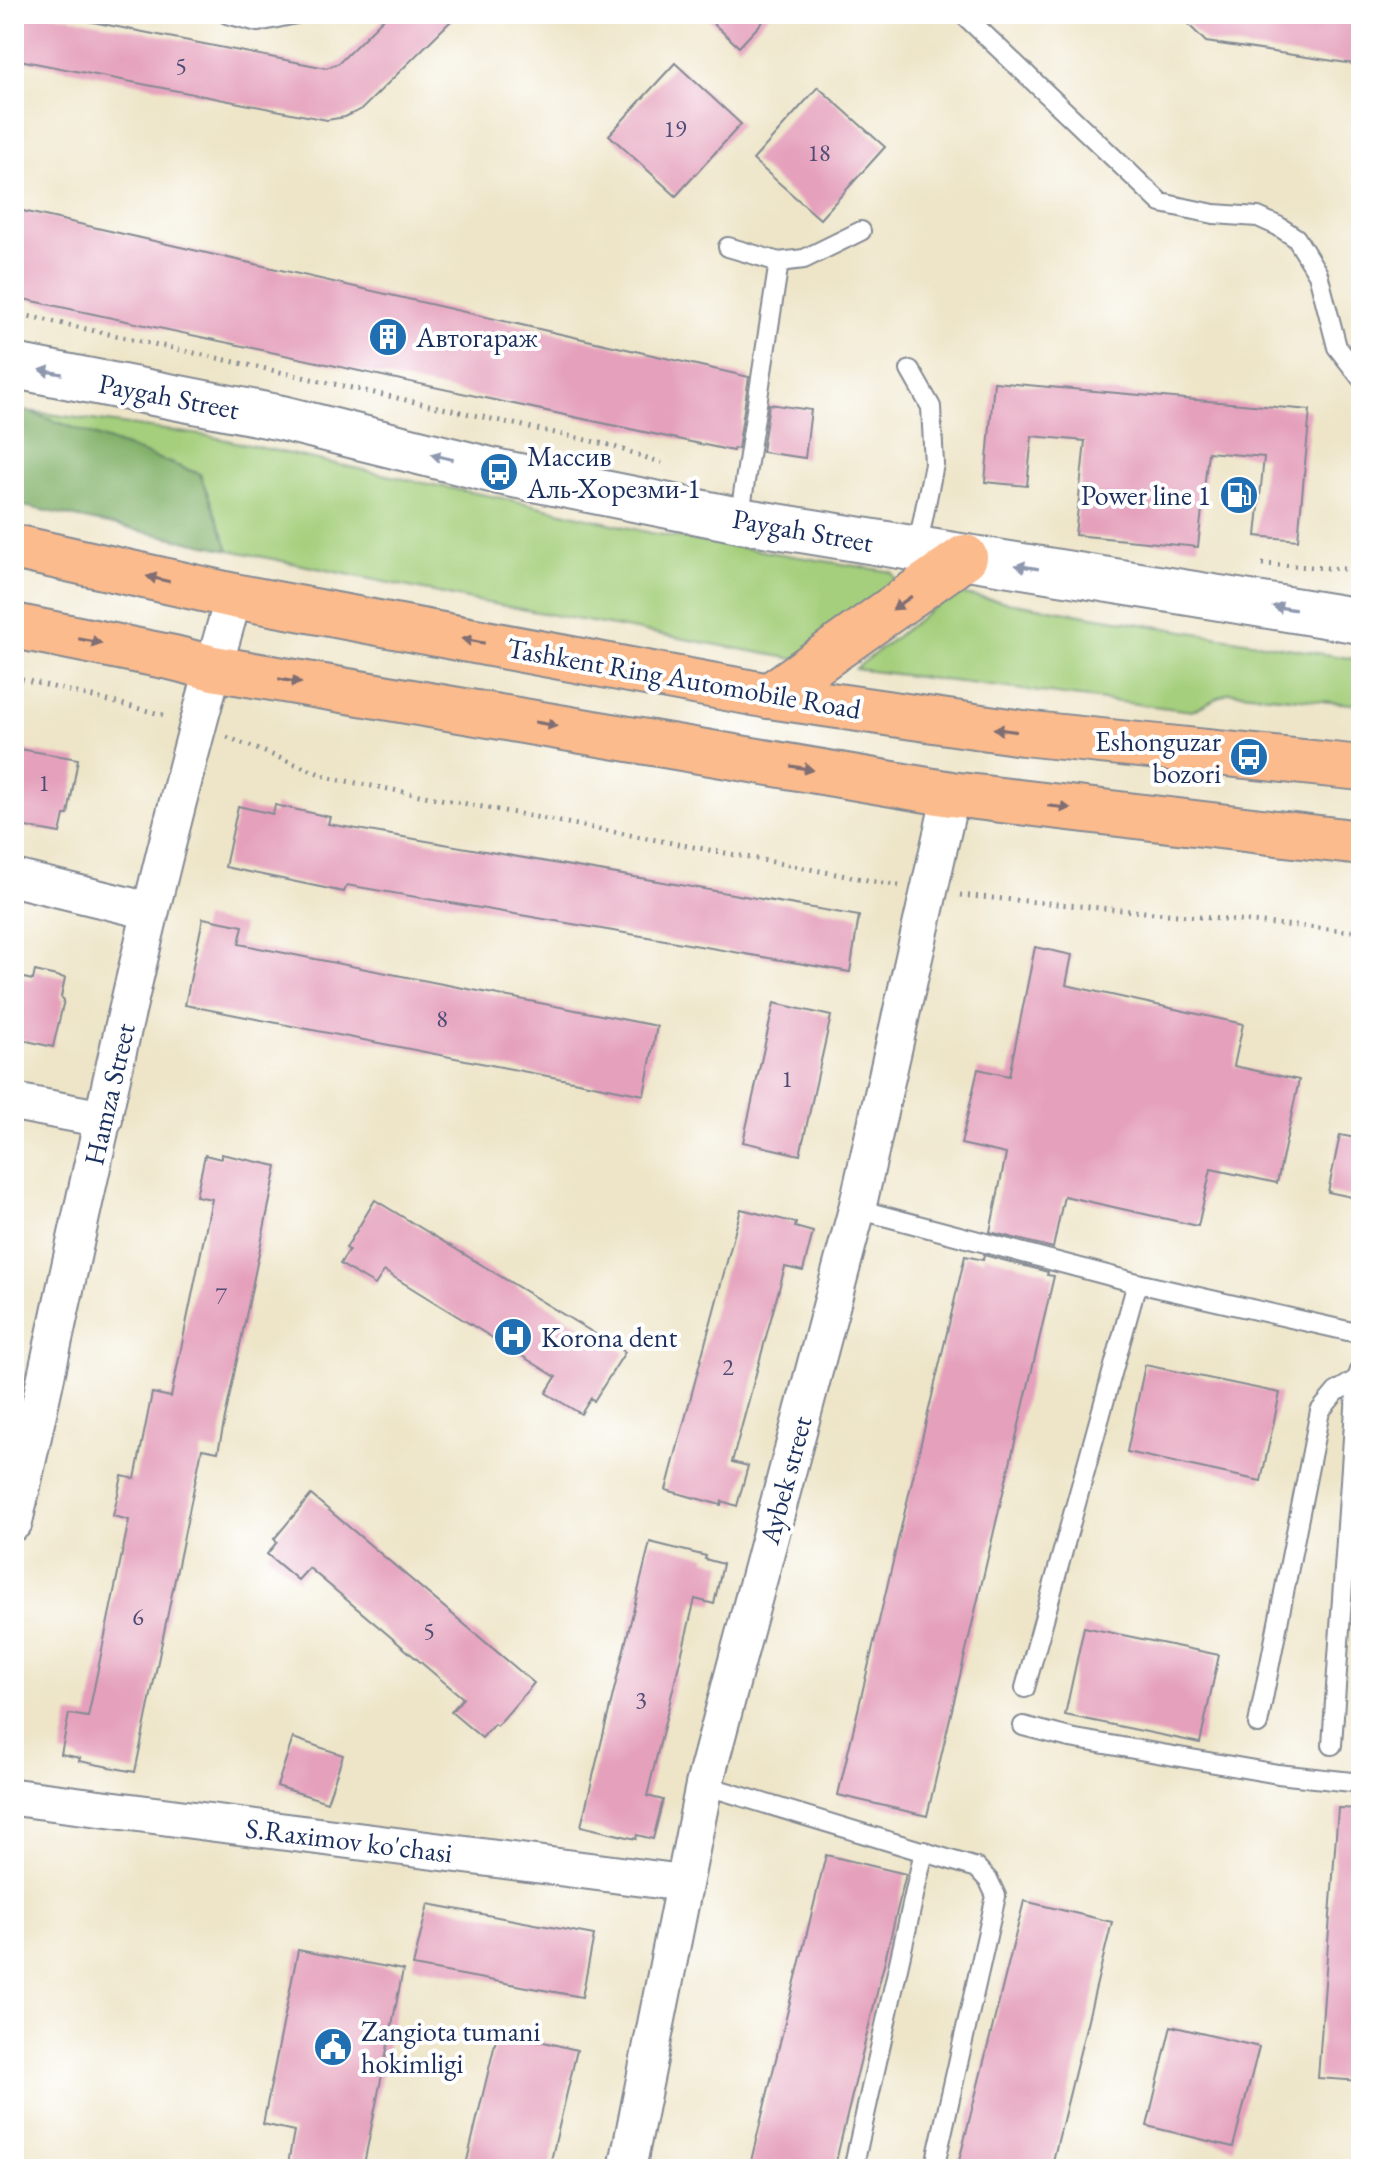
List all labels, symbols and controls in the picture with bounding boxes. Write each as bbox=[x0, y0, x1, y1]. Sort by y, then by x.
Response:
house number: 5 bbox=[175, 50, 187, 81]
house number: 19 bbox=[663, 113, 687, 144]
house number: 18 bbox=[807, 137, 831, 168]
building icon: Автогараж bbox=[367, 316, 409, 358]
place label: Автогараж bbox=[415, 319, 538, 355]
street label: Paygah Street bbox=[96, 365, 242, 427]
one-way arrow bbox=[38, 366, 63, 378]
place label: Массив Аль-Хорезми-1 bbox=[526, 438, 701, 506]
one-way arrow bbox=[429, 451, 454, 463]
bus stop icon: Массив Аль-Хорезми-1 bbox=[478, 451, 520, 493]
fuel station icon: Power line 1 bbox=[1218, 474, 1260, 516]
place label: Power line 1 bbox=[1081, 477, 1211, 513]
street label: Paygah Street bbox=[730, 500, 876, 560]
one-way arrow bbox=[1015, 560, 1040, 573]
one-way arrow bbox=[145, 572, 170, 584]
one-way arrow bbox=[891, 595, 912, 610]
one-way arrow bbox=[1271, 602, 1296, 614]
street label: Tashkent Ring Automobile Road bbox=[504, 629, 865, 727]
one-way arrow bbox=[460, 634, 485, 646]
one-way arrow bbox=[78, 635, 103, 648]
one-way arrow bbox=[278, 675, 303, 687]
one-way arrow bbox=[534, 719, 559, 731]
one-way arrow bbox=[992, 723, 1017, 736]
place label: Eshonguzar bozori bbox=[1095, 723, 1222, 791]
bus stop icon: Eshonguzar bozori bbox=[1228, 736, 1270, 778]
one-way arrow bbox=[790, 763, 815, 775]
house number: 1 bbox=[38, 767, 50, 798]
one-way arrow bbox=[1047, 800, 1072, 813]
house number: 8 bbox=[436, 1003, 448, 1034]
street label: Hamza Street bbox=[75, 1019, 143, 1168]
house number: 1 bbox=[781, 1063, 793, 1094]
house number: 7 bbox=[215, 1280, 227, 1311]
hospital icon: Korona dent bbox=[492, 1316, 534, 1358]
place label: Korona dent bbox=[541, 1319, 678, 1355]
house number: 2 bbox=[722, 1351, 734, 1382]
street label: Aybek street bbox=[750, 1412, 819, 1549]
house number: 6 bbox=[132, 1601, 144, 1632]
house number: 5 bbox=[423, 1615, 435, 1646]
house number: 3 bbox=[635, 1684, 647, 1715]
street label: S.Raximov ko'chasi bbox=[244, 1809, 455, 1871]
place label: Zangiota tumani hokimligi bbox=[361, 2013, 541, 2081]
public building icon: Zangiota tumani hokimligi bbox=[312, 2026, 354, 2068]

